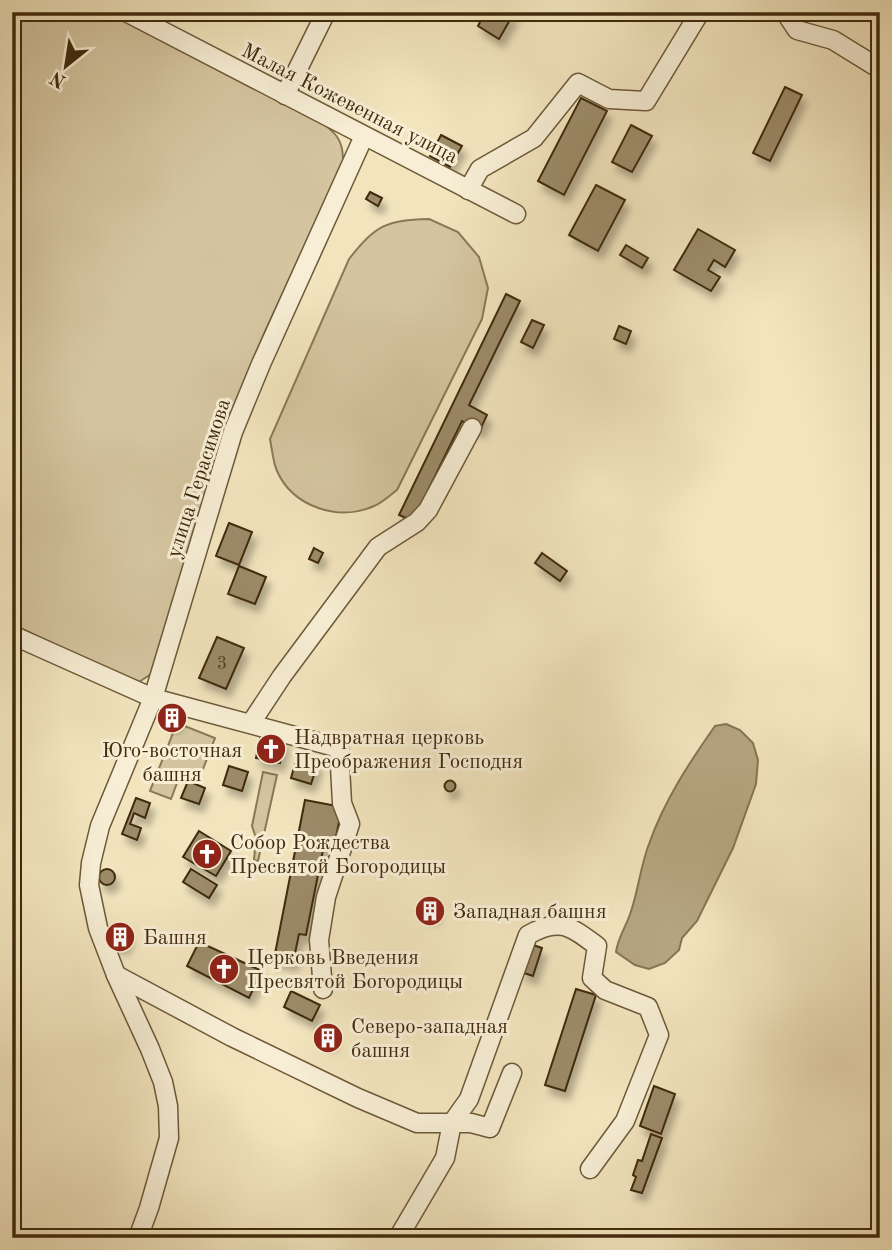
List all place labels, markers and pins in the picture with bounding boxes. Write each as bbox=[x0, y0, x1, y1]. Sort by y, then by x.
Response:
building icon: Юго-восточная башня bbox=[155, 701, 189, 735]
place label: Надвратная церковь Преображения Господня bbox=[294, 728, 523, 773]
church icon: Надвратная церковь Преображения Господня bbox=[254, 732, 288, 766]
place label: Юго-восточная башня bbox=[102, 741, 242, 786]
place label: Собор Рождества Пресвятой Богородицы bbox=[230, 833, 446, 878]
church icon: Собор Рождества Пресвятой Богородицы bbox=[190, 837, 224, 871]
building icon: Западная башня bbox=[413, 894, 447, 928]
place label: Западная башня bbox=[453, 902, 607, 923]
building icon: Башня bbox=[103, 920, 137, 954]
place label: Башня bbox=[143, 928, 207, 949]
place label: Церковь Введения Пресвятой Богородицы bbox=[247, 948, 463, 993]
church icon: Церковь Введения Пресвятой Богородицы bbox=[207, 952, 241, 986]
place label: Северо-западная башня bbox=[351, 1017, 508, 1062]
building icon: Северо-западная башня bbox=[311, 1021, 345, 1055]

